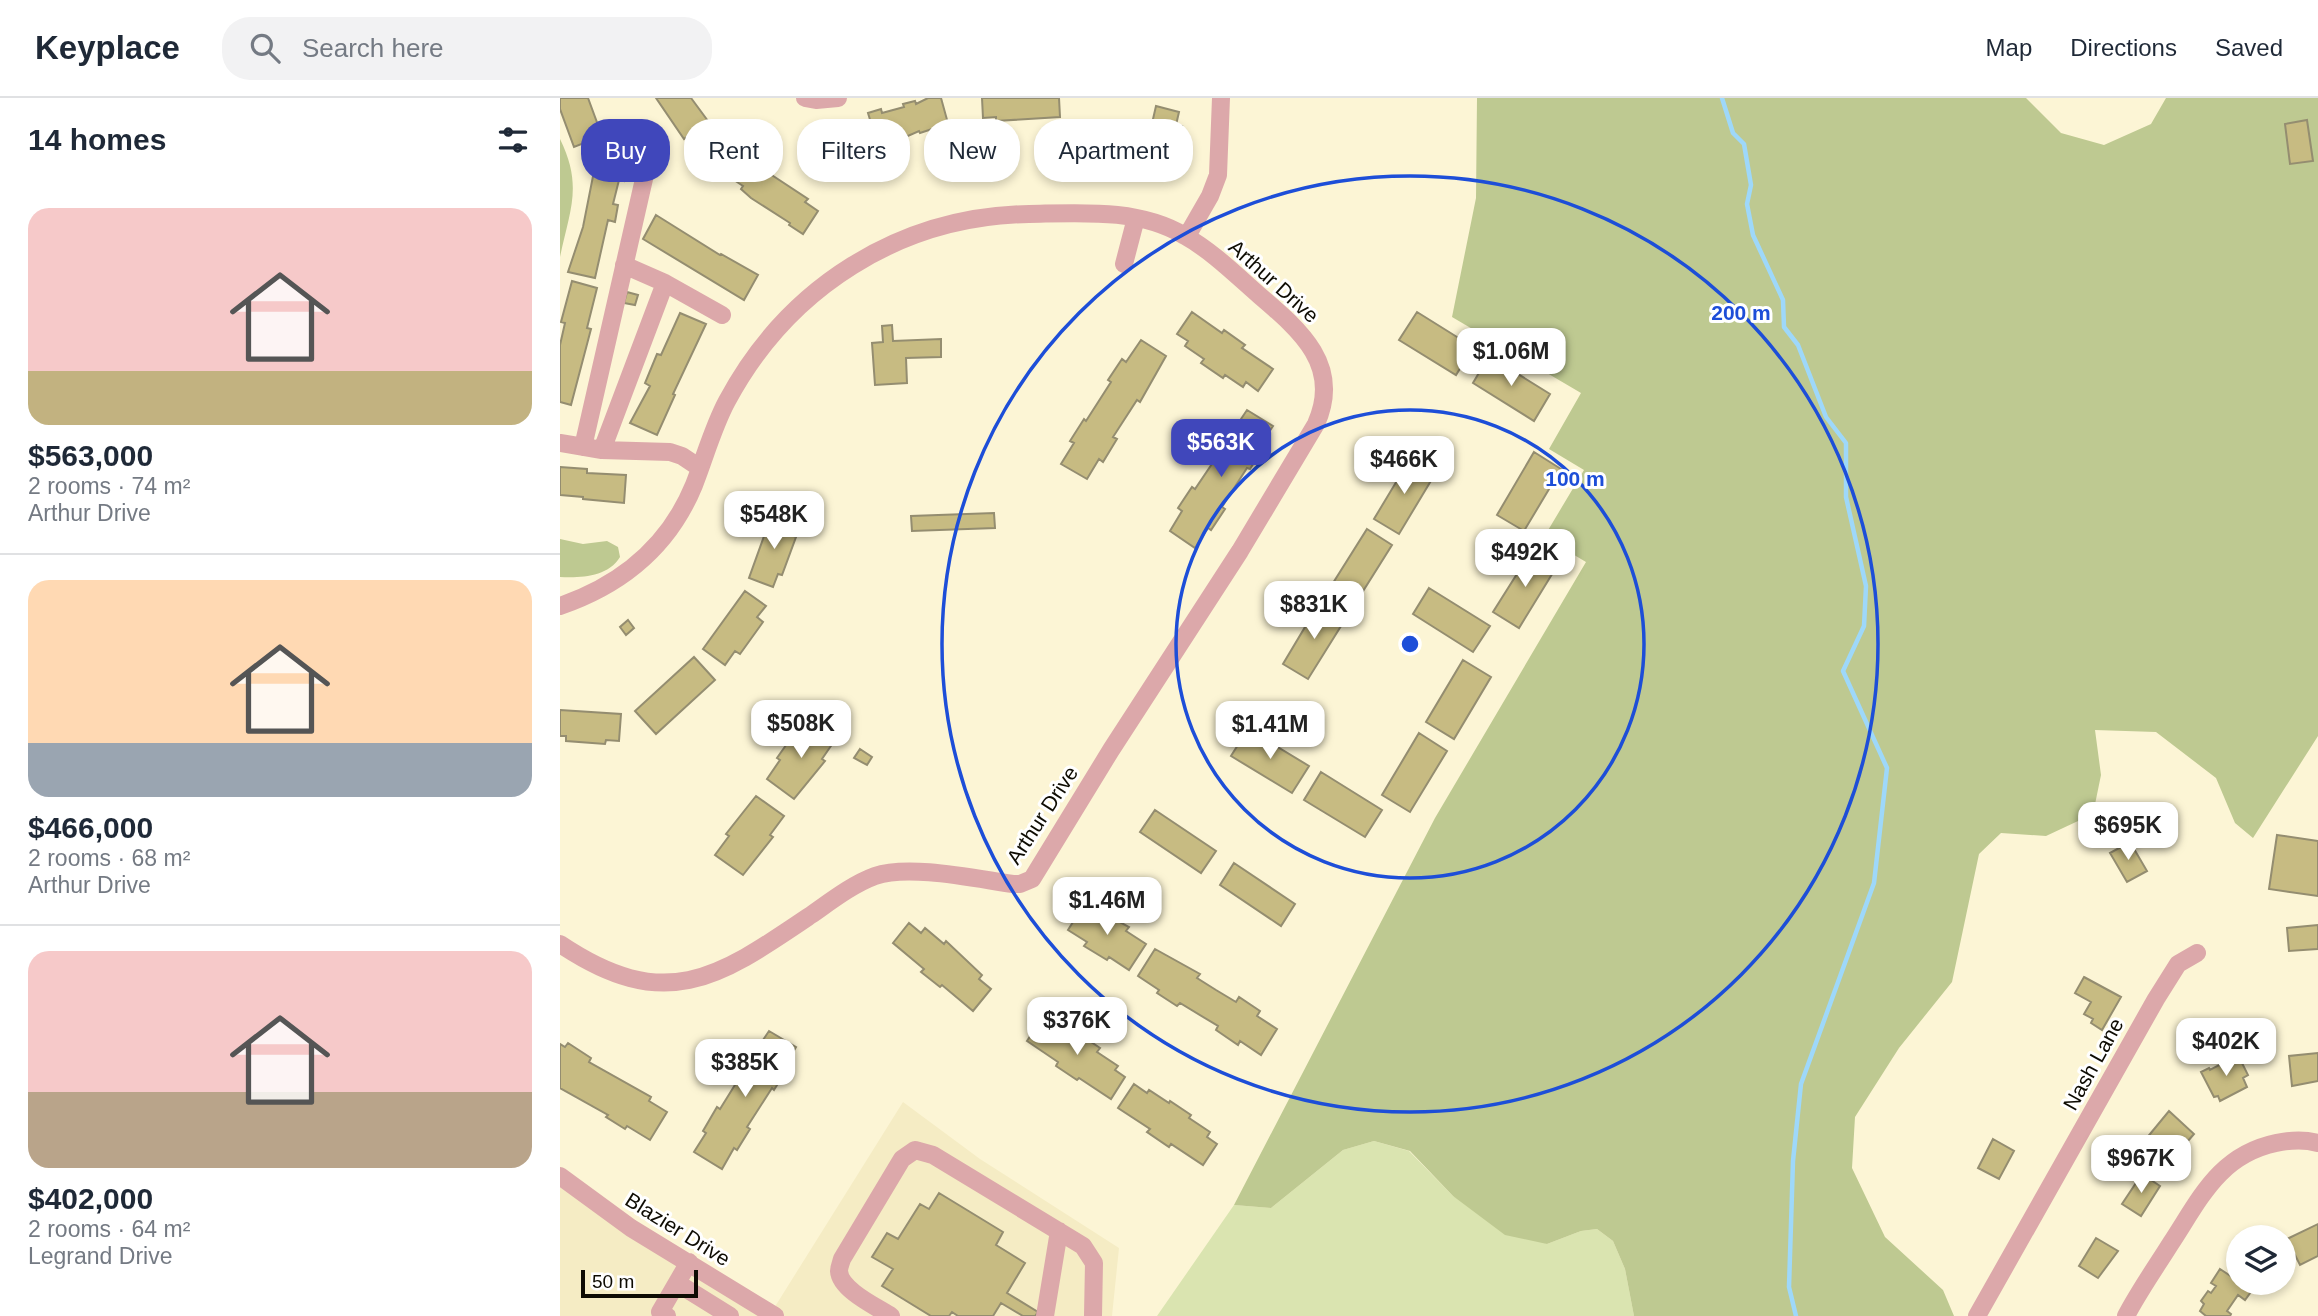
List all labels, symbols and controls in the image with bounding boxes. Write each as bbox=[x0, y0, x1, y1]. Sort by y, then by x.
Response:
search box bbox=[222, 17, 712, 80]
text: Keyplace bbox=[35, 29, 180, 66]
icon: search bbox=[246, 29, 284, 67]
text: Search here bbox=[302, 33, 444, 63]
text: Map bbox=[1986, 34, 2032, 61]
text: Directions bbox=[2070, 34, 2177, 61]
text: Saved bbox=[2215, 34, 2283, 61]
chip: Buy bbox=[581, 119, 670, 182]
chip: Rent bbox=[684, 119, 783, 182]
chip: Filters bbox=[797, 119, 910, 182]
chip: New bbox=[924, 119, 1020, 182]
chip: Apartment bbox=[1034, 119, 1193, 182]
icon: filters bbox=[494, 121, 532, 159]
text: 14 homes bbox=[28, 123, 166, 156]
street label: Arthur Drive bbox=[1225, 235, 1323, 327]
icon: home bbox=[217, 254, 343, 380]
text: 200 m bbox=[1711, 301, 1771, 324]
pin: $1.06M bbox=[1454, 328, 1568, 388]
text: $1.06M bbox=[1473, 338, 1549, 364]
pin: $563K bbox=[1172, 420, 1270, 479]
text: $563K bbox=[1187, 429, 1255, 455]
pin: $466K bbox=[1355, 436, 1453, 496]
text: $563,000 bbox=[28, 439, 153, 472]
text: $466K bbox=[1370, 446, 1438, 472]
text: 100 m bbox=[1545, 467, 1605, 490]
text: 2 rooms · 74 m² bbox=[28, 473, 190, 499]
pin: $548K bbox=[725, 491, 823, 551]
text: Arthur Drive bbox=[28, 500, 151, 526]
text: $548K bbox=[740, 501, 808, 527]
pin: $492K bbox=[1476, 530, 1574, 589]
text: $492K bbox=[1491, 539, 1559, 565]
pin: $831K bbox=[1265, 582, 1363, 641]
text: $831K bbox=[1280, 591, 1348, 617]
icon: home bbox=[217, 626, 343, 752]
centre of rings bbox=[1398, 632, 1422, 656]
pin: $508K bbox=[752, 700, 850, 760]
pin: $1.41M bbox=[1213, 702, 1327, 761]
text: $508K bbox=[767, 710, 835, 736]
text: $1.41M bbox=[1232, 711, 1308, 737]
street label: Arthur Drive bbox=[1002, 762, 1082, 868]
pin: $695K bbox=[2079, 802, 2177, 862]
text: $466,000 bbox=[28, 811, 153, 844]
text: $695K bbox=[2094, 812, 2162, 838]
text: 2 rooms · 68 m² bbox=[28, 845, 190, 871]
text: Arthur Drive bbox=[28, 872, 151, 898]
pin: $1.46M bbox=[1050, 878, 1164, 937]
text: $1.46M bbox=[1069, 887, 1145, 913]
icon: home bbox=[217, 997, 343, 1123]
pin: $376K bbox=[1028, 998, 1126, 1057]
text: $376K bbox=[1043, 1007, 1111, 1033]
street label: Nash Lane bbox=[2058, 1014, 2128, 1114]
pin: $402K bbox=[2177, 1018, 2275, 1078]
text: $402K bbox=[2192, 1028, 2260, 1054]
pin: $385K bbox=[696, 1040, 794, 1099]
text: $385K bbox=[711, 1049, 779, 1075]
pin: $967K bbox=[2092, 1136, 2190, 1195]
text: $967K bbox=[2107, 1145, 2175, 1171]
text: $402,000 bbox=[28, 1182, 153, 1215]
street label: Blazier Drive bbox=[621, 1188, 735, 1270]
text: 2 rooms · 64 m² bbox=[28, 1216, 190, 1242]
map controls bbox=[2226, 1225, 2296, 1295]
button: layers bbox=[2226, 1225, 2296, 1295]
text: Legrand Drive bbox=[28, 1243, 172, 1269]
scale bar bbox=[581, 1267, 698, 1299]
text: 50 m bbox=[592, 1271, 634, 1292]

